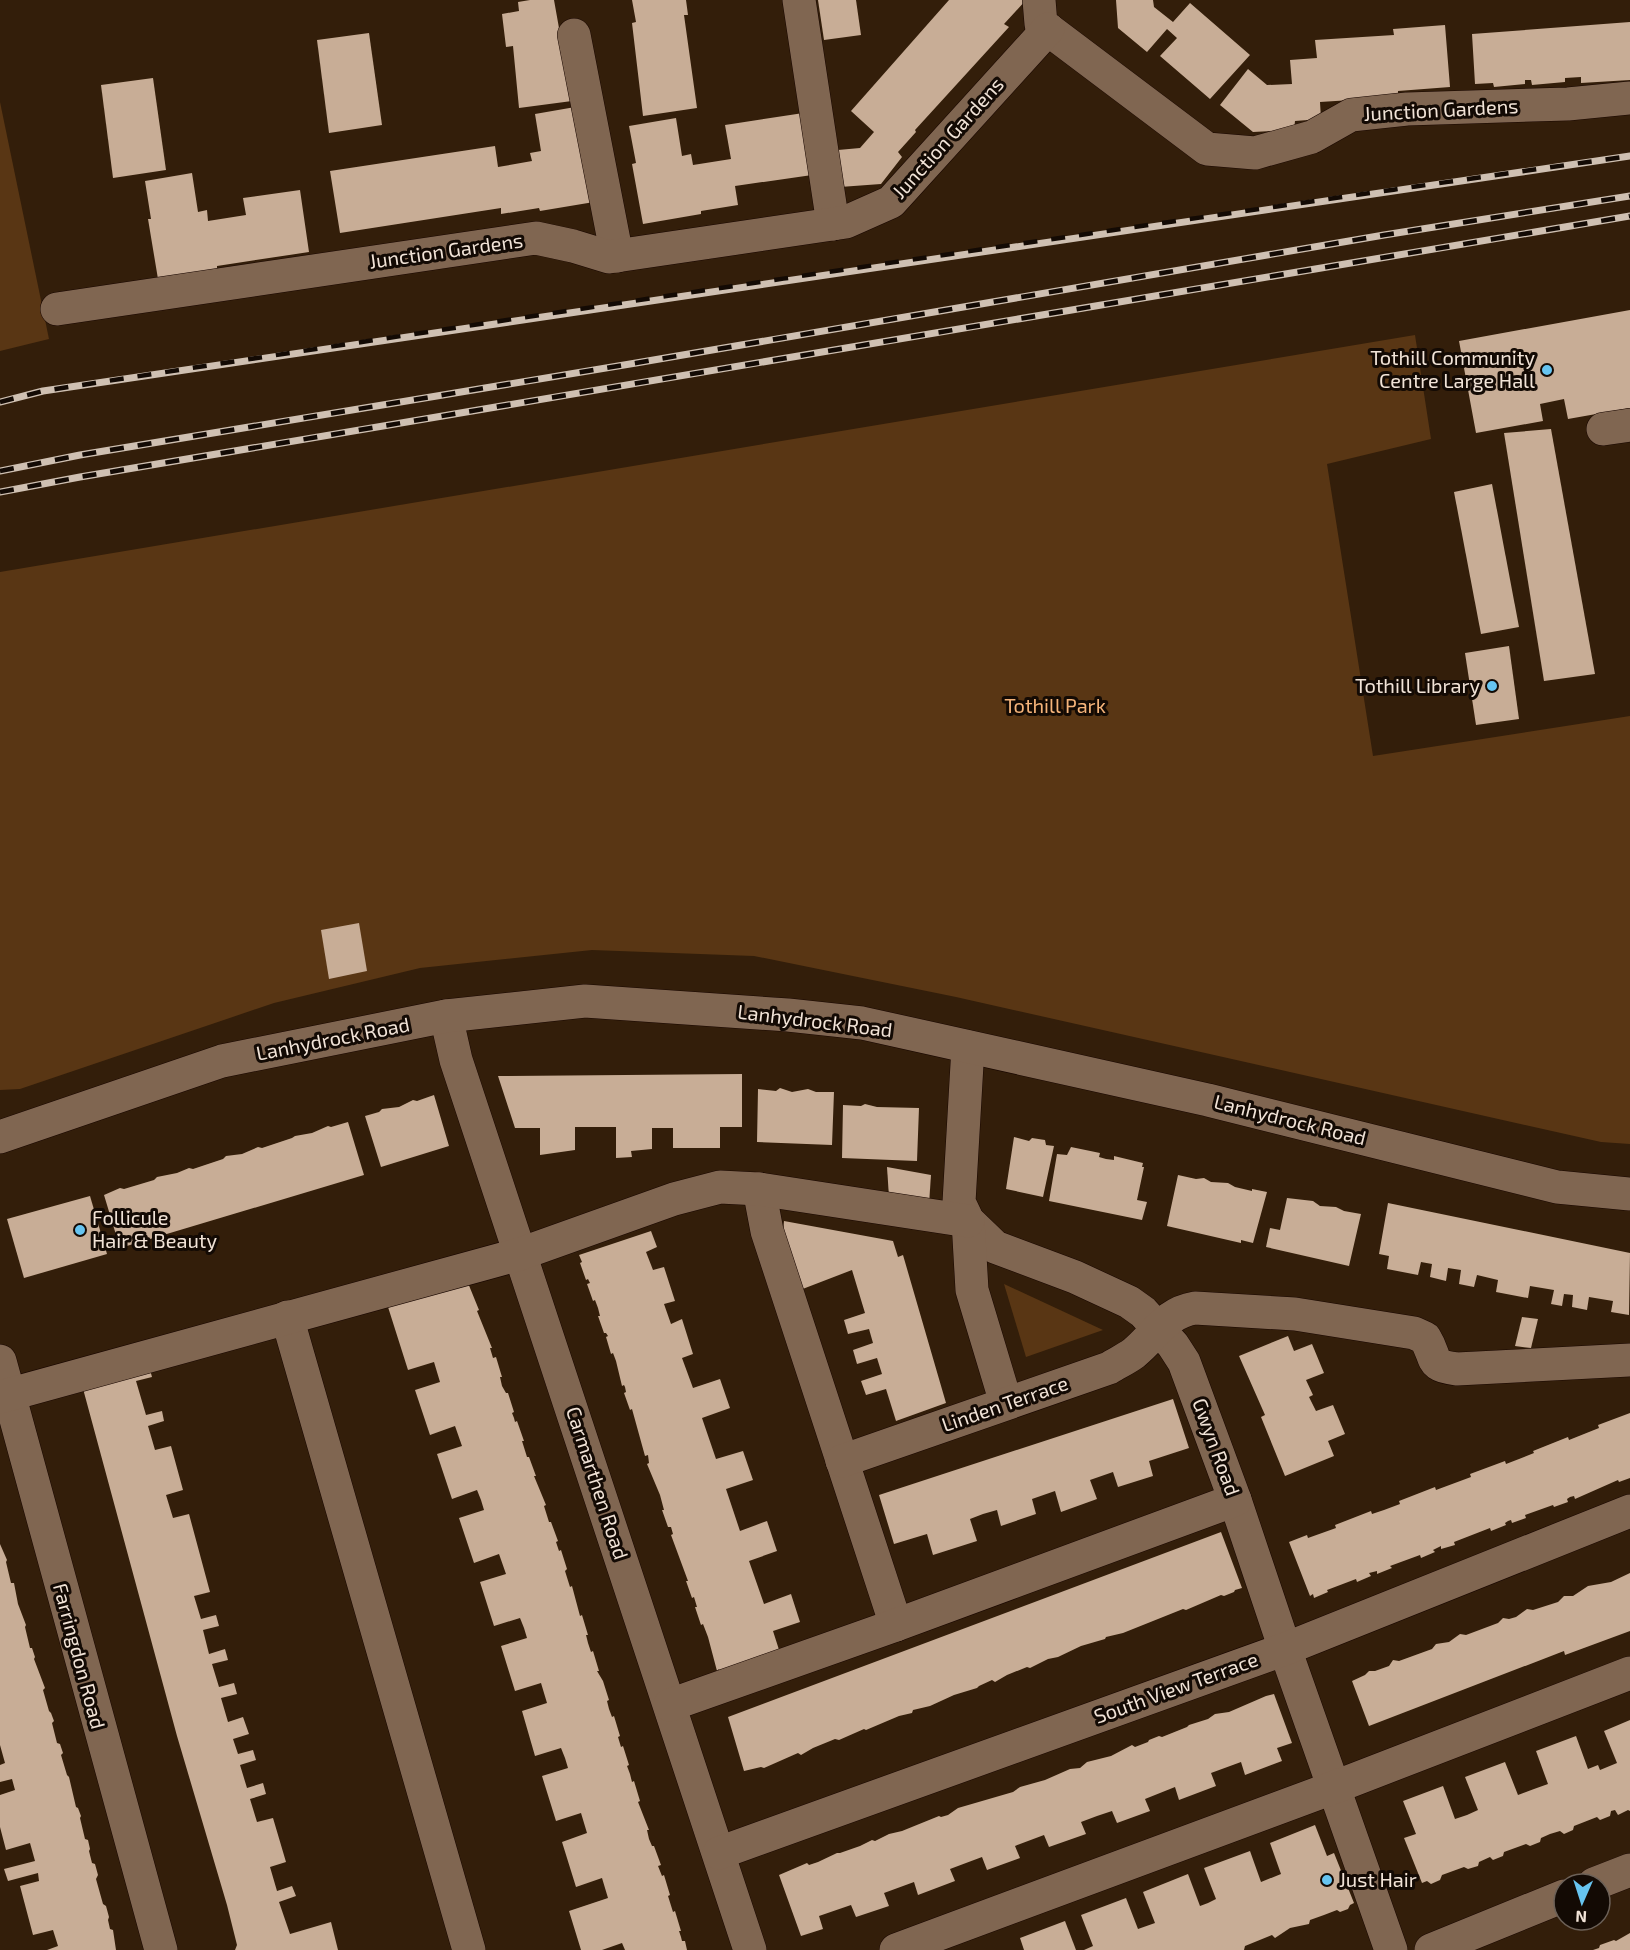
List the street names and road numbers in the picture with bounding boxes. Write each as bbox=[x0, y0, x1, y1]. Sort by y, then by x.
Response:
street label: Junction Gardens bbox=[886, 72, 1008, 203]
street label: Junction Gardens bbox=[1363, 93, 1519, 125]
street label: Junction Gardens bbox=[367, 227, 524, 273]
street label: Lanhydrock Road bbox=[736, 999, 894, 1041]
street label: Lanhydrock Road bbox=[254, 1011, 412, 1065]
street label: Lanhydrock Road bbox=[1212, 1089, 1369, 1150]
street label: Linden Terrace bbox=[938, 1370, 1071, 1436]
street label: Gwyn Road bbox=[1188, 1395, 1246, 1499]
street label: Carmarthen Road bbox=[562, 1403, 634, 1562]
street label: Farringdon Road bbox=[49, 1580, 111, 1731]
street label: South View Terrace bbox=[1090, 1646, 1261, 1728]

